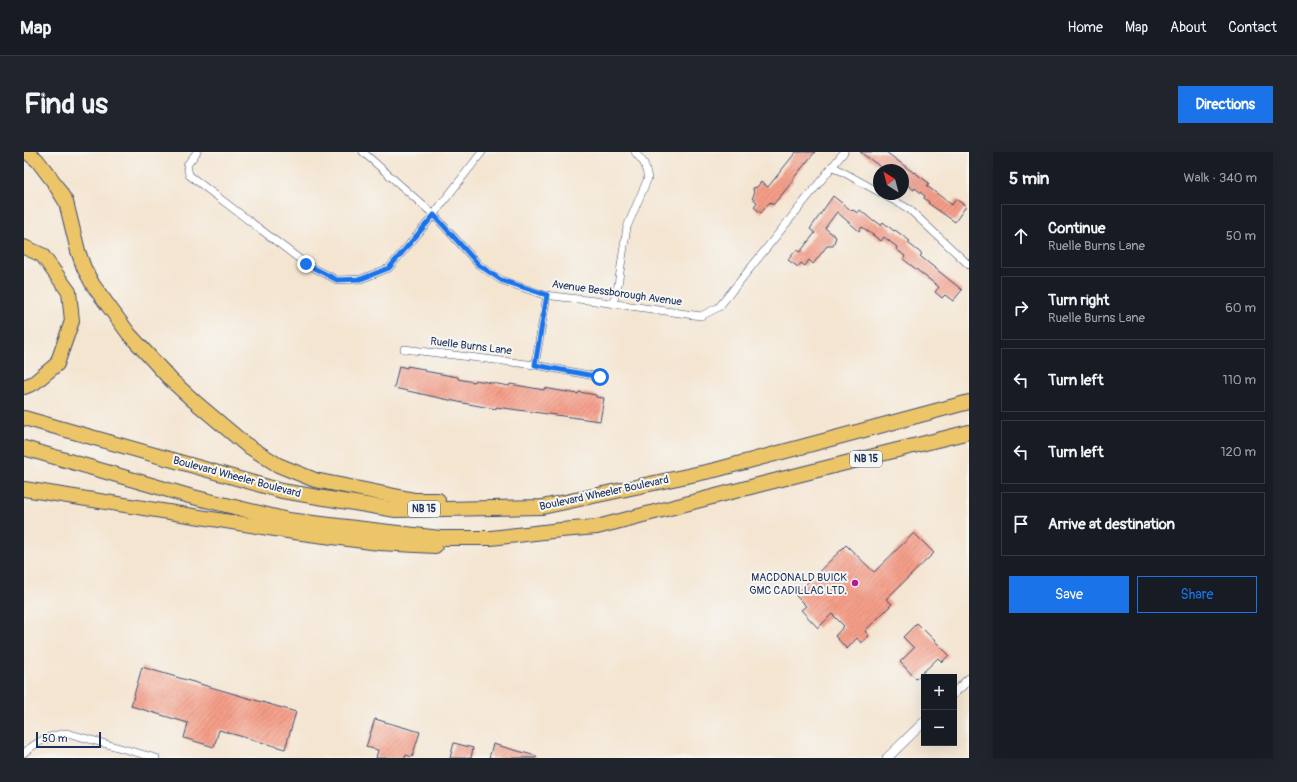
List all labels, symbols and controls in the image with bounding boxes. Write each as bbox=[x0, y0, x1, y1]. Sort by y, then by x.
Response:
text: Map bbox=[20, 16, 51, 40]
text: Home bbox=[1068, 19, 1103, 36]
text: Map bbox=[1125, 19, 1148, 36]
text: About bbox=[1170, 19, 1206, 36]
text: Contact bbox=[1228, 19, 1277, 36]
button: Directions bbox=[1178, 86, 1273, 123]
text: Find us bbox=[24, 87, 108, 122]
north arrow bbox=[873, 164, 909, 200]
text: 5 min bbox=[1009, 168, 1049, 189]
text: Walk · 340 m bbox=[1183, 170, 1257, 186]
text: Continue bbox=[1048, 219, 1106, 238]
icon: ahead bbox=[1010, 225, 1032, 247]
text: 50 m bbox=[1226, 228, 1256, 244]
text: Ruelle Burns Lane bbox=[1048, 238, 1145, 254]
route end bbox=[297, 255, 315, 273]
street label: Avenue Bessborough Avenue bbox=[551, 277, 683, 309]
text: Turn right bbox=[1048, 291, 1109, 310]
icon: right bbox=[1010, 297, 1032, 319]
text: 60 m bbox=[1225, 300, 1256, 316]
text: Ruelle Burns Lane bbox=[1048, 310, 1145, 326]
street label: Ruelle Burns Lane bbox=[430, 335, 513, 358]
route start bbox=[591, 368, 609, 386]
icon: left bbox=[1010, 369, 1032, 391]
text: Turn left bbox=[1048, 371, 1104, 390]
text: 110 m bbox=[1223, 372, 1256, 388]
icon: left bbox=[1010, 441, 1032, 463]
text: Turn left bbox=[1048, 443, 1104, 462]
text: 120 m bbox=[1220, 444, 1256, 460]
road number: NB 15 bbox=[850, 451, 882, 467]
street label: Boulevard Wheeler Boulevard bbox=[172, 454, 302, 500]
street label: Boulevard Wheeler Boulevard bbox=[538, 473, 670, 513]
road number: NB 15 bbox=[408, 501, 440, 517]
icon: arrive bbox=[1010, 513, 1032, 535]
text: Arrive at destination bbox=[1048, 515, 1175, 534]
place label: MACDONALD BUICK GMC CADILLAC LTD. bbox=[749, 571, 847, 597]
button: Save bbox=[1009, 576, 1129, 613]
button: Share bbox=[1137, 576, 1257, 613]
marker: MACDONALD BUICK GMC CADILLAC LTD. bbox=[850, 578, 860, 588]
map controls bbox=[921, 674, 957, 746]
button: + bbox=[921, 674, 957, 710]
button: − bbox=[921, 710, 957, 746]
scale bar bbox=[36, 730, 101, 749]
text: 50 m bbox=[42, 732, 68, 745]

